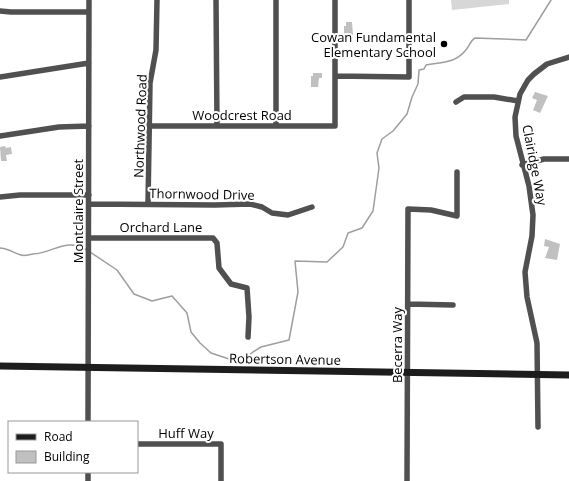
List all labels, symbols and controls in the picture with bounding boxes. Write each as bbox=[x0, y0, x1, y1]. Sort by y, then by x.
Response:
place label: Cowan Fundamental Elementary School bbox=[311, 28, 436, 61]
marker: Cowan Fundamental Elementary School bbox=[439, 39, 449, 49]
street label: Northwood Road bbox=[129, 74, 151, 178]
street label: Woodcrest Road bbox=[192, 106, 292, 124]
street label: Clairidge Way bbox=[518, 123, 552, 207]
street label: Montclaire Street bbox=[69, 158, 87, 263]
street label: Thornwood Drive bbox=[149, 184, 255, 204]
street label: Orchard Lane bbox=[120, 218, 202, 236]
street label: Becerra Way bbox=[388, 306, 406, 383]
street label: Robertson Avenue bbox=[229, 349, 341, 369]
legend bbox=[8, 421, 138, 473]
street label: Huff Way bbox=[158, 424, 214, 442]
text: Road bbox=[44, 428, 73, 445]
text: Building bbox=[44, 448, 90, 465]

